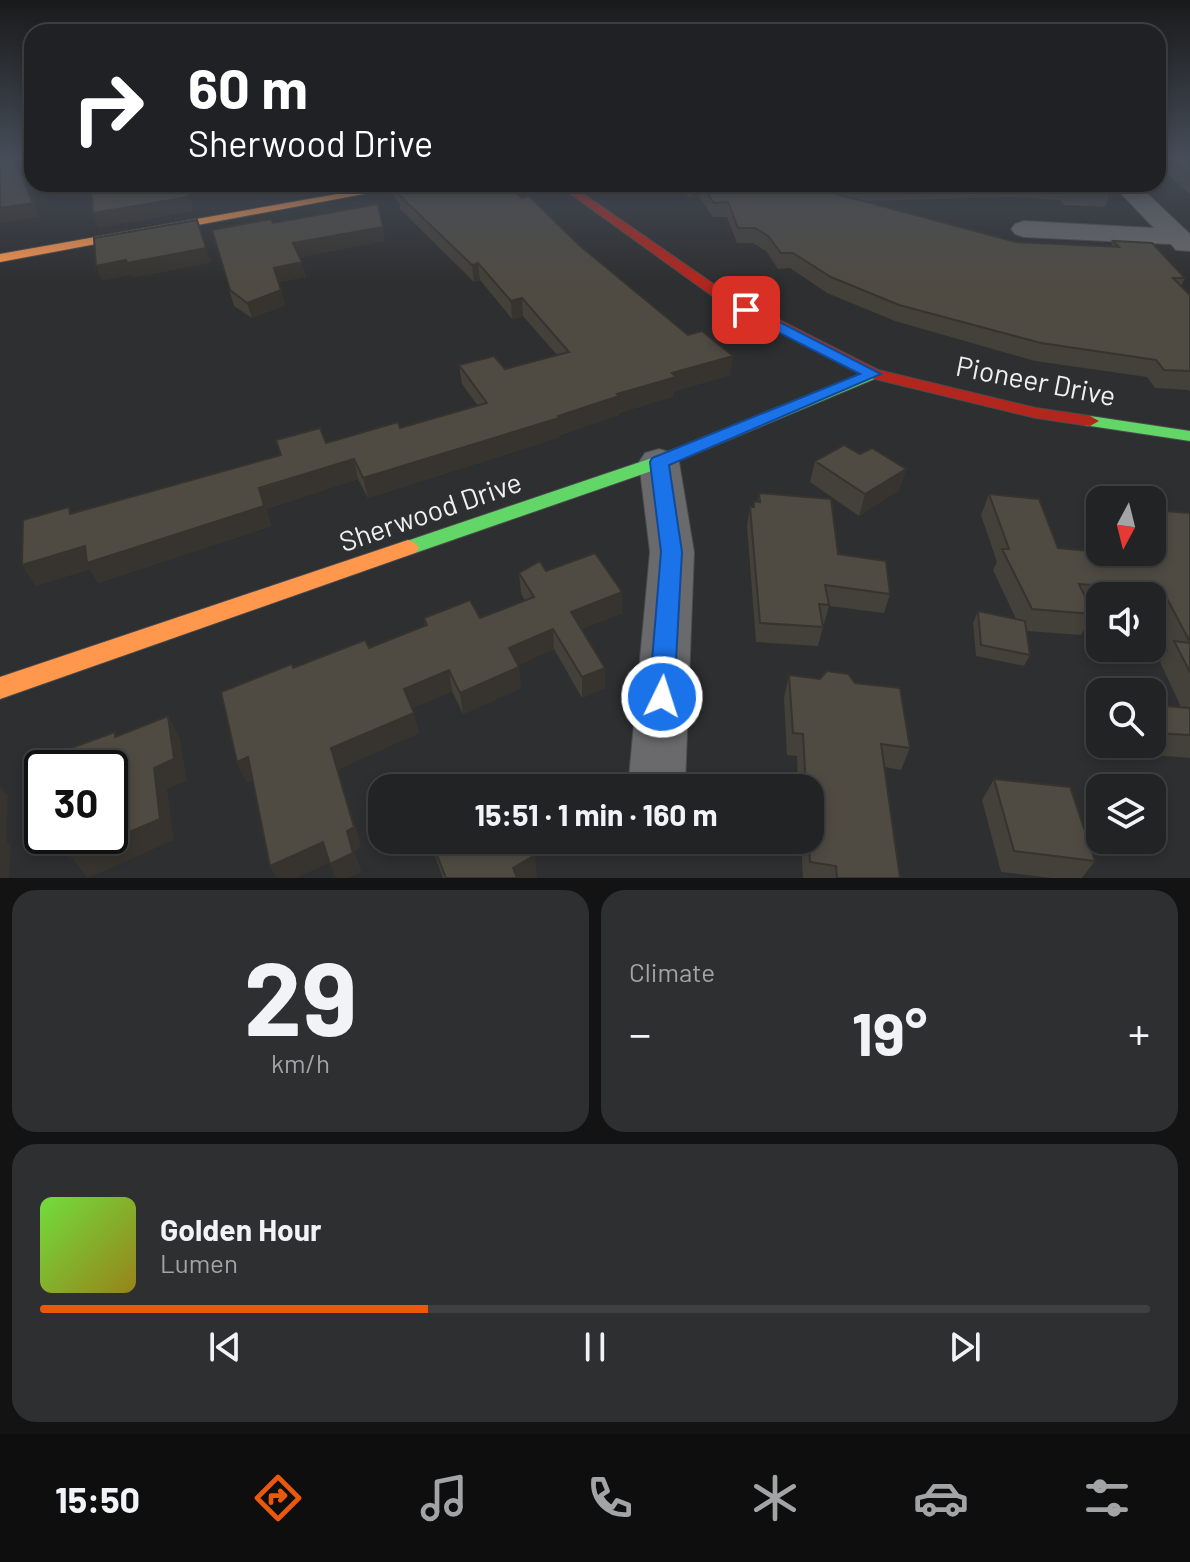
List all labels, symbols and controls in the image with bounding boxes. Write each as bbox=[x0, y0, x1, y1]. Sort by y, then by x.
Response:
text: 60 m bbox=[188, 53, 308, 120]
icon: right bbox=[56, 56, 160, 160]
text: Sherwood Drive bbox=[188, 121, 433, 164]
pin bbox=[712, 276, 780, 344]
icon: arrive bbox=[724, 288, 768, 332]
street label: Pioneer Drive bbox=[953, 348, 1119, 412]
street label: Sherwood Drive bbox=[334, 464, 526, 558]
north arrow bbox=[1086, 486, 1166, 566]
map controls bbox=[1086, 486, 1166, 854]
button: sound bbox=[1086, 582, 1166, 662]
position arrow bbox=[620, 655, 704, 739]
button: search bbox=[1086, 678, 1166, 758]
speed limit sign: 30 bbox=[24, 750, 128, 854]
button: layers bbox=[1086, 774, 1166, 854]
text: 15:51 · 1 min · 160 m bbox=[475, 796, 717, 832]
text: 29 bbox=[244, 932, 357, 1057]
text: Climate bbox=[629, 956, 715, 987]
text: 19° bbox=[852, 996, 927, 1068]
text: − bbox=[629, 1006, 651, 1059]
text: + bbox=[1128, 1006, 1150, 1059]
text: km/h bbox=[271, 1047, 330, 1078]
text: Golden Hour bbox=[160, 1211, 322, 1247]
text: Lumen bbox=[160, 1247, 238, 1278]
icon: previous bbox=[203, 1325, 247, 1369]
icon: pause bbox=[573, 1325, 617, 1369]
icon: next bbox=[943, 1325, 987, 1369]
icon: directions bbox=[250, 1470, 306, 1526]
icon: music bbox=[416, 1470, 472, 1526]
icon: phone bbox=[582, 1470, 638, 1526]
icon: climate bbox=[747, 1470, 803, 1526]
icon: car bbox=[913, 1470, 969, 1526]
icon: filters bbox=[1079, 1470, 1135, 1526]
text: 15:50 bbox=[55, 1477, 140, 1520]

